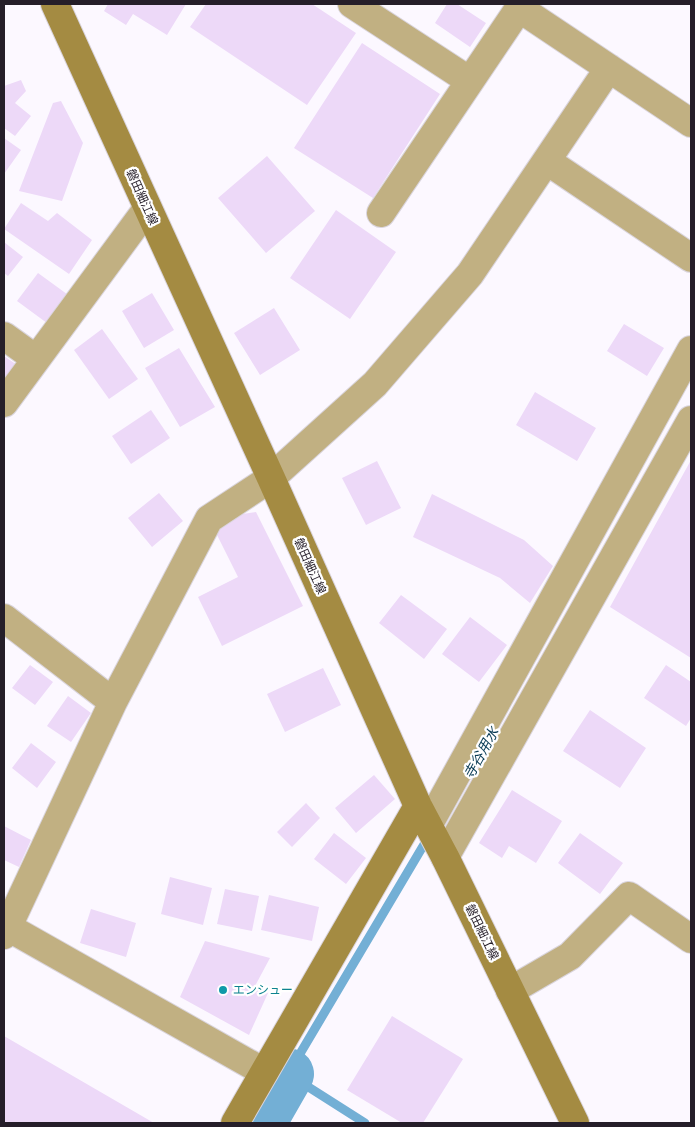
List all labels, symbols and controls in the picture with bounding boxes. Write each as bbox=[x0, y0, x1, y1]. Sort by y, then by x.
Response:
street label: 磐田細江線 bbox=[122, 166, 163, 228]
street label: 磐田細江線 bbox=[290, 535, 331, 597]
water label: 寺谷用水 bbox=[458, 721, 504, 782]
street label: 磐田細江線 bbox=[461, 901, 504, 963]
place label: エンシュー bbox=[233, 980, 293, 999]
marker: エンシュー bbox=[217, 984, 229, 996]

